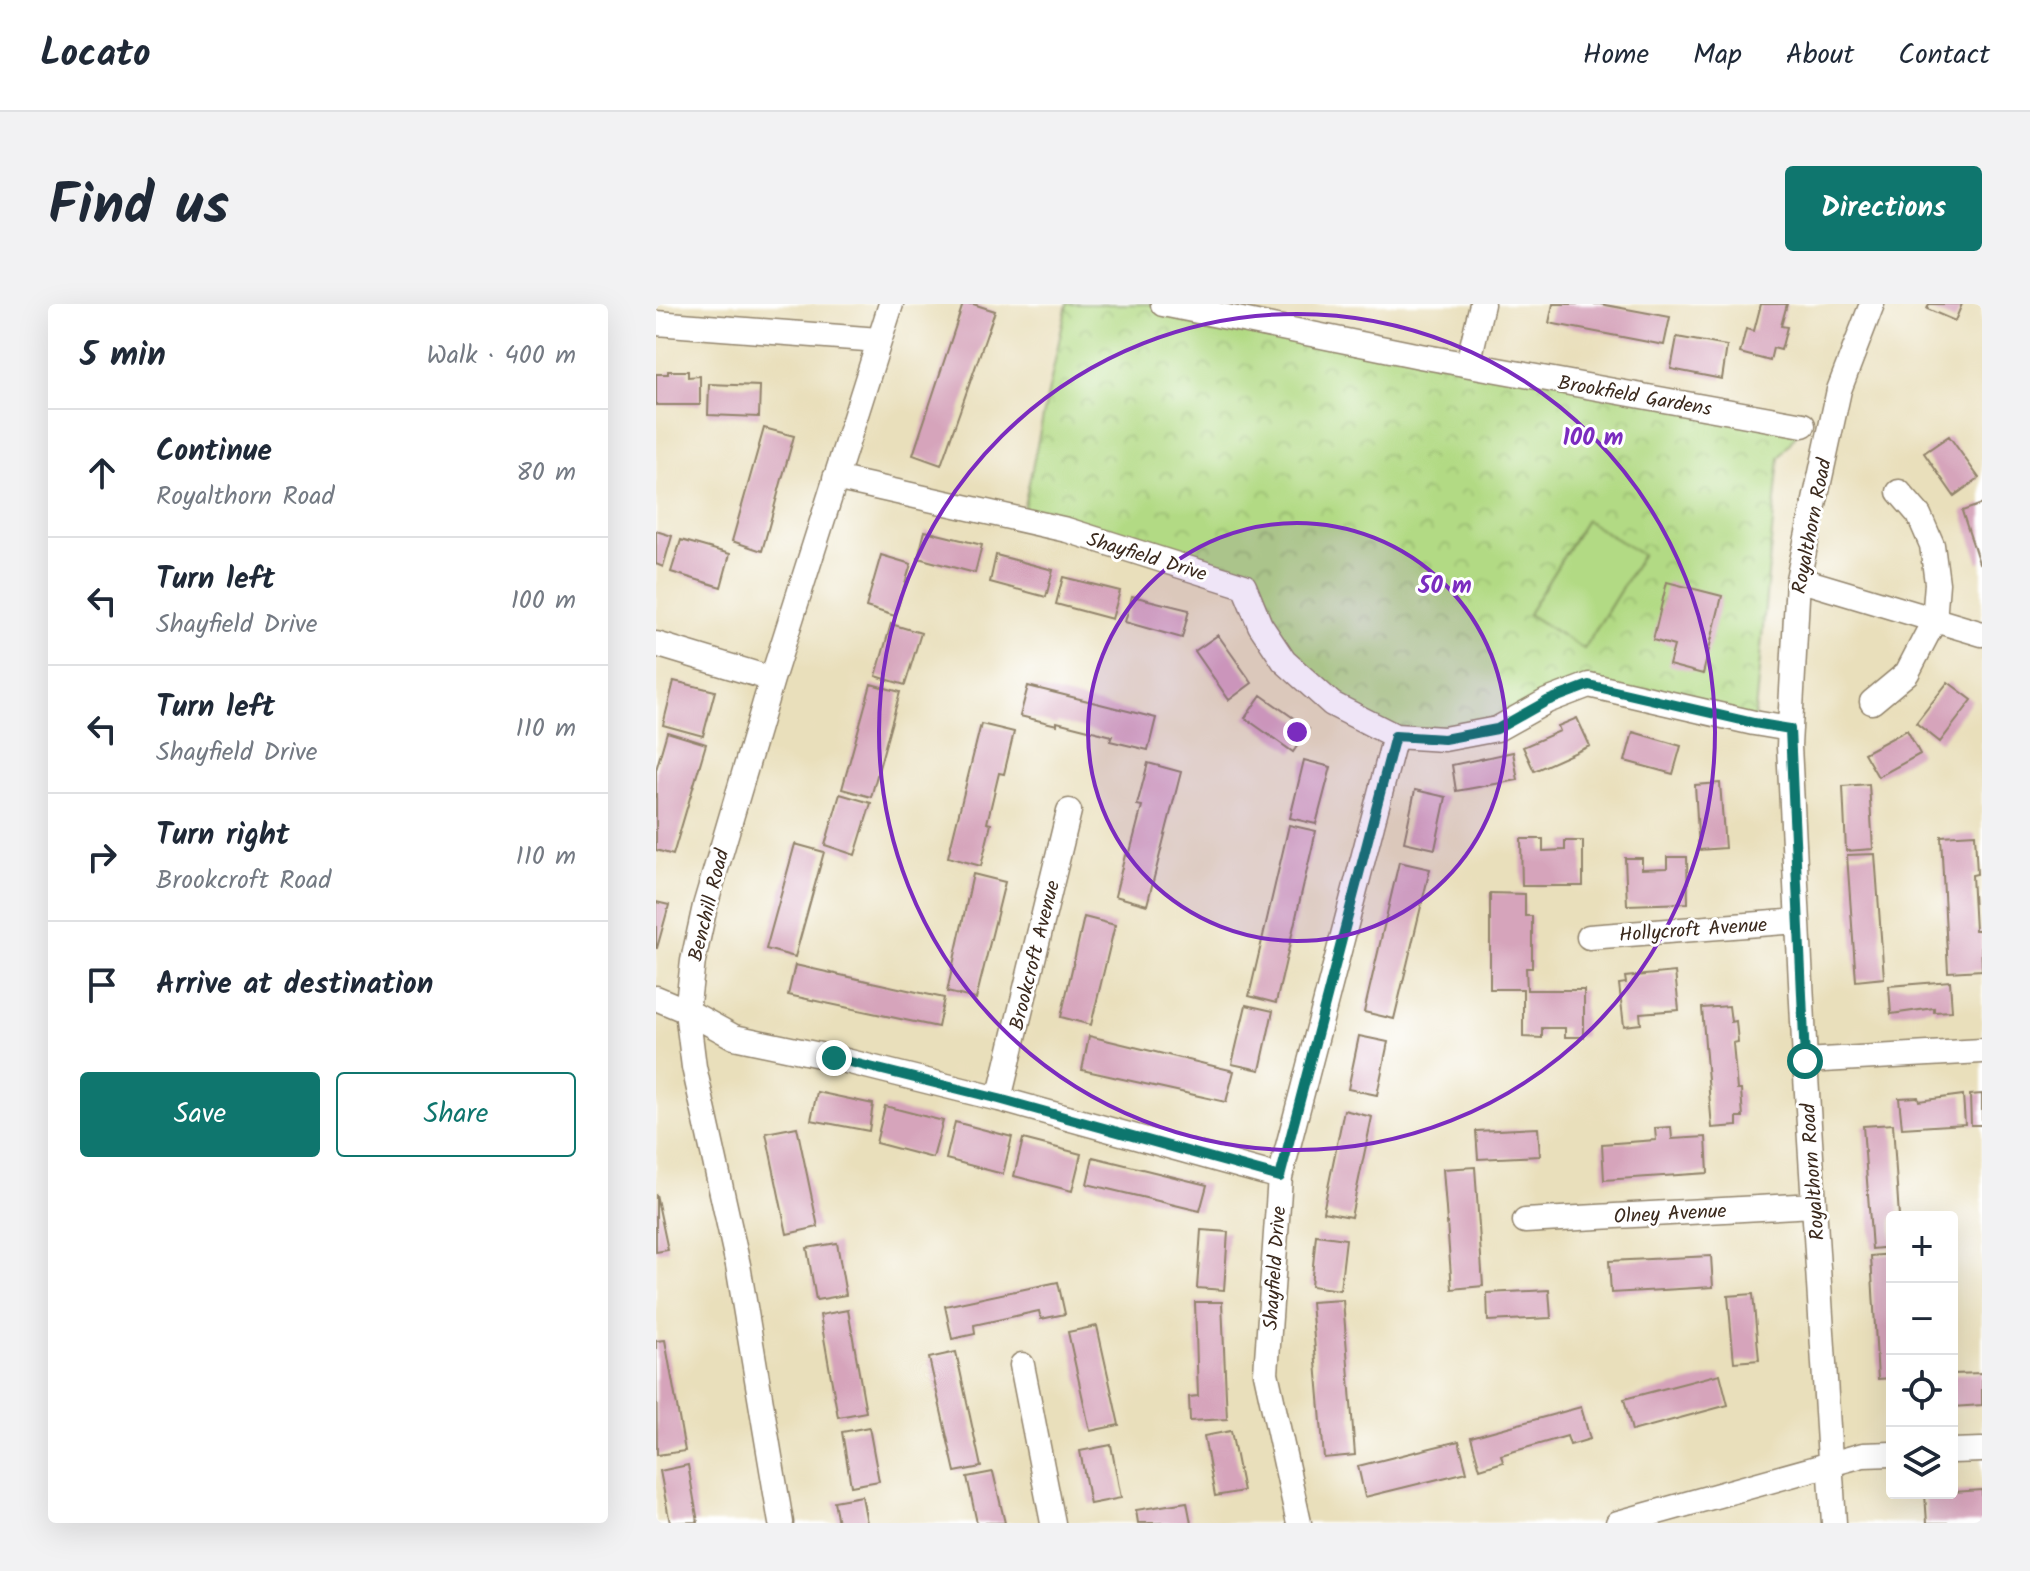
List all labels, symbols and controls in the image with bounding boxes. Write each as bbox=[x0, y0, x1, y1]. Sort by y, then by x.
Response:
text: Locato bbox=[40, 25, 151, 85]
text: Home bbox=[1583, 33, 1649, 78]
text: Map bbox=[1693, 33, 1742, 78]
text: About bbox=[1786, 33, 1854, 78]
text: Contact bbox=[1898, 33, 1990, 78]
text: Find us bbox=[48, 163, 229, 253]
button: Directions bbox=[1785, 166, 1982, 251]
text: 5 min bbox=[80, 329, 166, 383]
text: Walk · 400 m bbox=[426, 335, 576, 377]
street label: Brookfield Gardens bbox=[1555, 368, 1715, 426]
text: 100 m bbox=[1563, 419, 1623, 458]
text: Continue bbox=[156, 428, 272, 476]
icon: ahead bbox=[80, 451, 124, 495]
text: 80 m bbox=[516, 452, 576, 494]
street label: Royalthorn Road bbox=[1784, 455, 1842, 597]
text: Royalthorn Road bbox=[156, 476, 335, 518]
street label: Shayfield Drive bbox=[1082, 524, 1211, 591]
text: Turn left bbox=[156, 556, 275, 604]
text: 50 m bbox=[1417, 567, 1472, 606]
icon: left bbox=[80, 579, 124, 623]
text: 100 m bbox=[511, 580, 576, 622]
text: Shayfield Drive bbox=[156, 604, 318, 646]
text: Turn left bbox=[156, 684, 275, 732]
icon: left bbox=[80, 707, 124, 751]
text: 110 m bbox=[516, 708, 576, 750]
centre of rings bbox=[1283, 718, 1311, 746]
text: Shayfield Drive bbox=[156, 732, 318, 774]
text: Turn right bbox=[156, 812, 289, 860]
icon: right bbox=[80, 835, 124, 879]
text: 110 m bbox=[516, 836, 576, 878]
street label: Benchill Road bbox=[681, 845, 740, 965]
text: Brookcroft Road bbox=[156, 860, 331, 902]
street label: Brookcroft Avenue bbox=[1002, 877, 1070, 1034]
street label: Hollycroft Avenue bbox=[1618, 910, 1768, 952]
text: Arrive at destination bbox=[156, 961, 433, 1009]
icon: arrive bbox=[80, 963, 124, 1007]
route end bbox=[816, 1040, 852, 1076]
route start bbox=[1787, 1043, 1823, 1079]
button: Save bbox=[80, 1072, 320, 1157]
button: Share bbox=[336, 1072, 576, 1157]
street label: Royalthorn Road bbox=[1793, 1101, 1835, 1241]
street label: Olney Avenue bbox=[1613, 1196, 1727, 1234]
street label: Shayfield Drive bbox=[1256, 1205, 1296, 1331]
map controls bbox=[1886, 1211, 1958, 1499]
button: + bbox=[1886, 1211, 1958, 1283]
button: − bbox=[1886, 1283, 1958, 1355]
button: locate bbox=[1886, 1355, 1958, 1427]
button: layers bbox=[1886, 1427, 1958, 1499]

